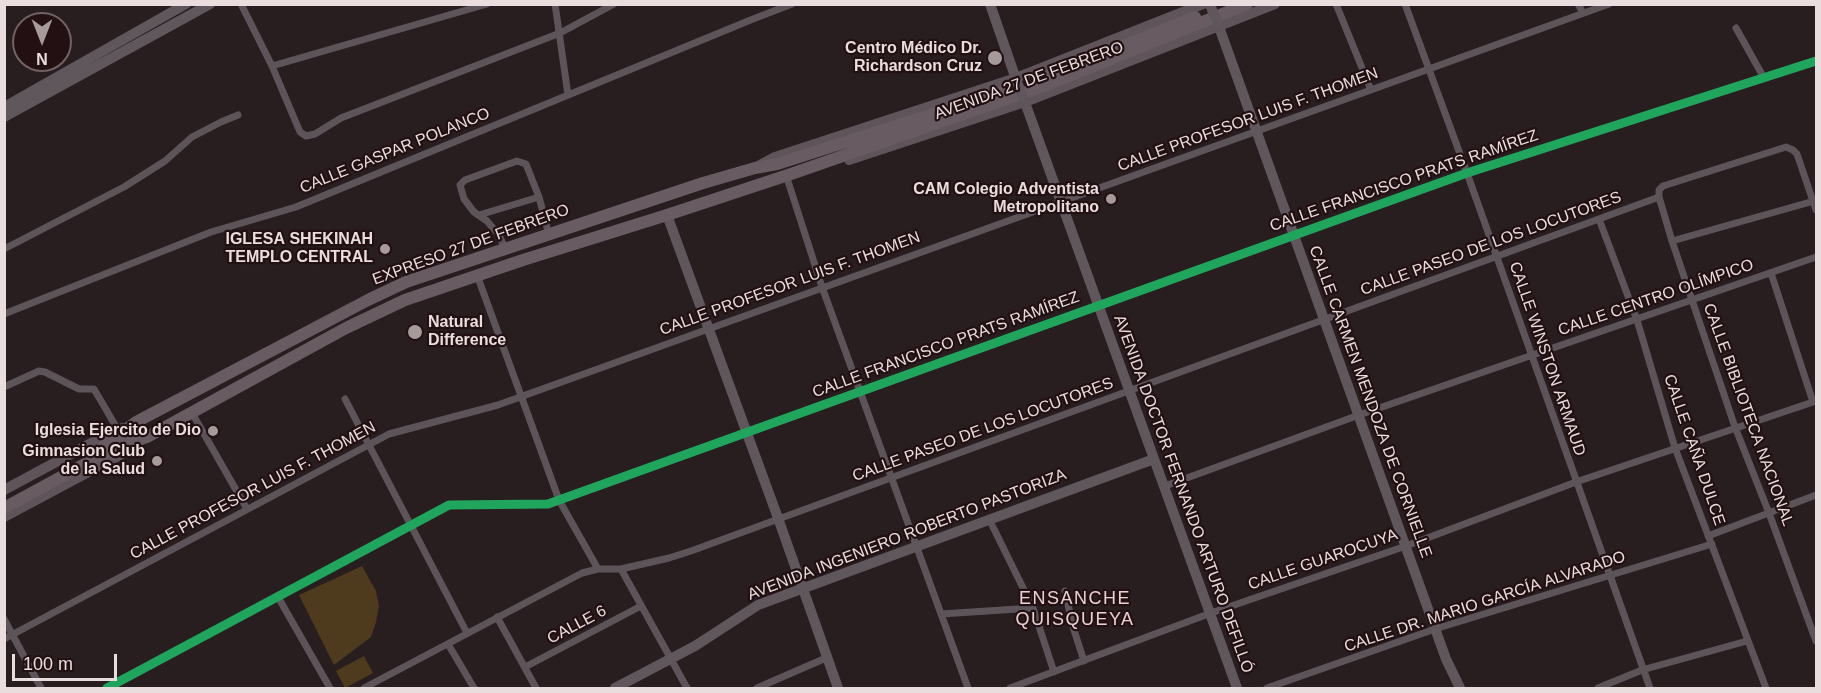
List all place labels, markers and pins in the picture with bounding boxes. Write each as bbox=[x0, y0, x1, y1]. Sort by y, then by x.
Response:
place label: Centro Médico Dr. Richardson Cruz bbox=[845, 39, 982, 77]
marker: Centro Médico Dr. Richardson Cruz bbox=[986, 49, 1004, 67]
place label: CAM Colegio Adventista Metropolitano bbox=[913, 180, 1099, 218]
marker: CAM Colegio Adventista Metropolitano bbox=[1104, 192, 1118, 206]
place label: IGLESA SHEKINAH TEMPLO CENTRAL bbox=[225, 230, 373, 268]
marker: IGLESA SHEKINAH TEMPLO CENTRAL bbox=[378, 242, 392, 256]
place label: Natural Difference bbox=[428, 313, 506, 351]
marker: Natural Difference bbox=[406, 323, 424, 341]
place label: Iglesia Ejercito de Dio bbox=[35, 421, 201, 441]
marker: Iglesia Ejercito de Dio bbox=[206, 424, 220, 438]
place label: Gimnasion Club de la Salud bbox=[22, 442, 145, 480]
marker: Gimnasion Club de la Salud bbox=[150, 454, 164, 468]

